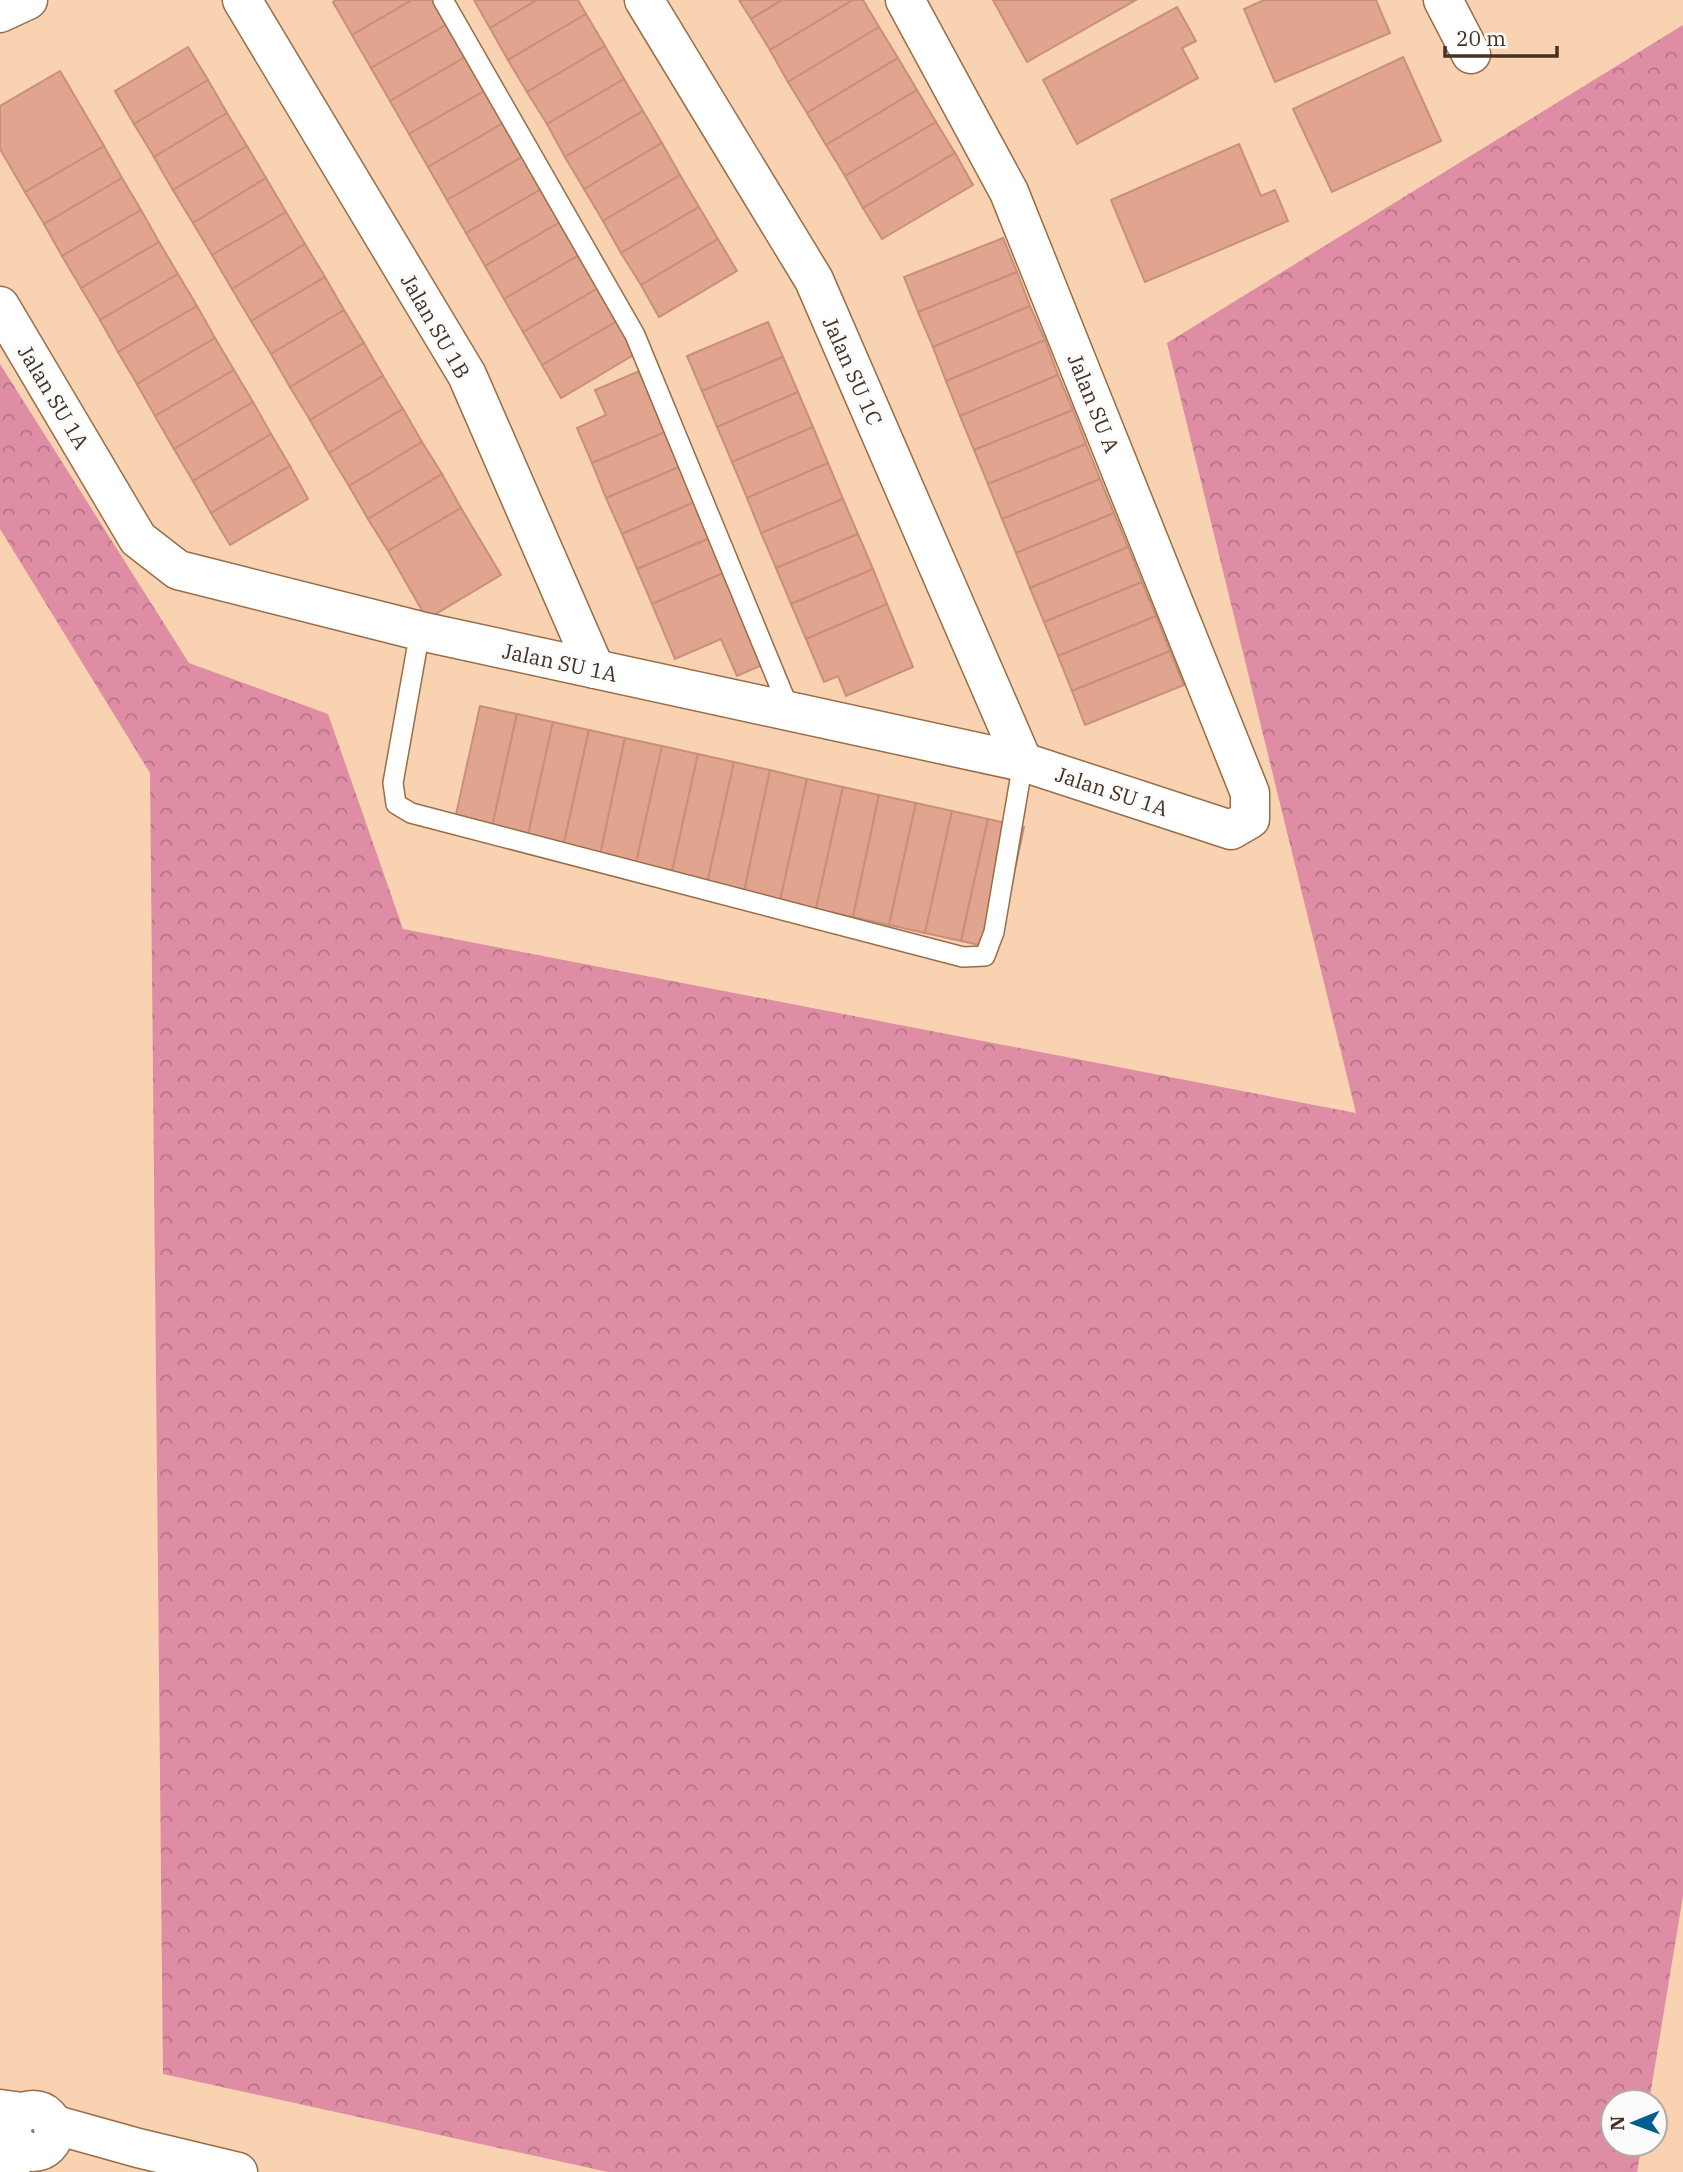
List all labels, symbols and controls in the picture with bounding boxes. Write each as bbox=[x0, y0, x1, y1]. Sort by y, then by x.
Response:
scale bar bbox=[1445, 14, 1557, 58]
text: 20 m bbox=[1456, 24, 1506, 52]
street label: Jalan SU 1B bbox=[395, 269, 477, 383]
street label: Jalan SU 1C bbox=[817, 312, 889, 430]
street label: Jalan SU 1A bbox=[12, 340, 96, 455]
street label: Jalan SU A bbox=[1062, 350, 1127, 457]
street label: Jalan SU 1A bbox=[500, 636, 621, 688]
street label: Jalan SU 1A bbox=[1052, 760, 1172, 823]
north arrow bbox=[1599, 2088, 1669, 2158]
text: N bbox=[1605, 2116, 1629, 2131]

